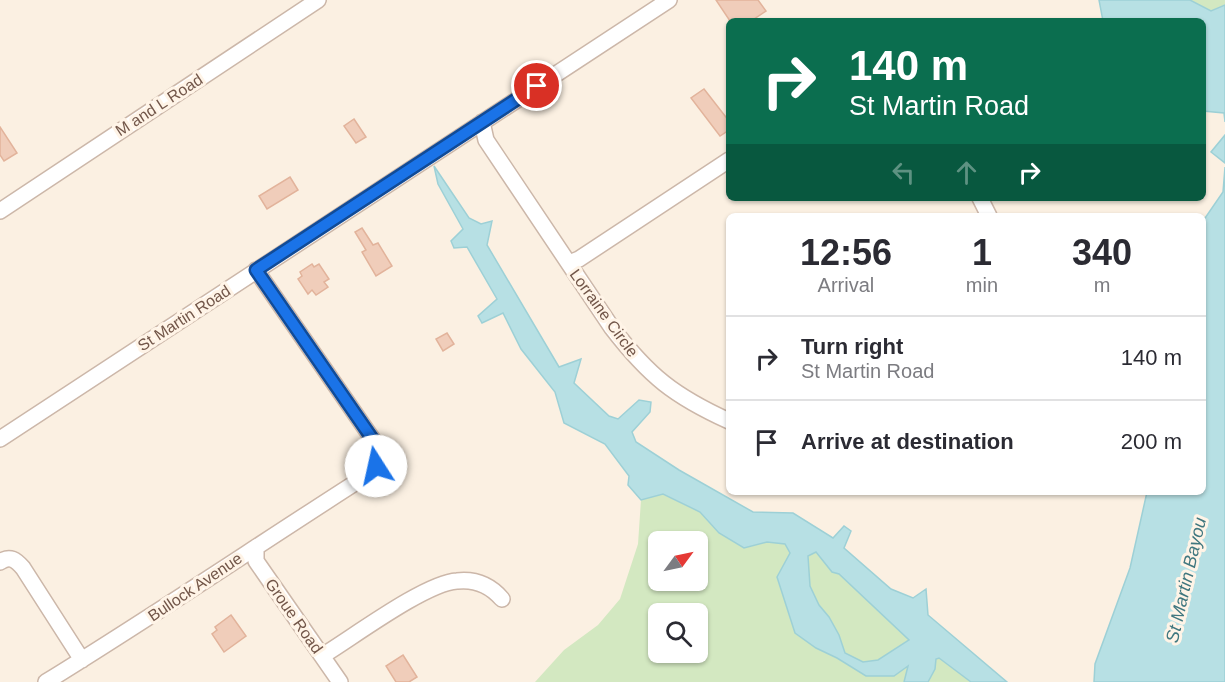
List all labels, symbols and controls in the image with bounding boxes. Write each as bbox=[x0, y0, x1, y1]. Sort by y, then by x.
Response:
icon: right bbox=[750, 42, 828, 120]
text: 140 m bbox=[849, 42, 968, 89]
pin bbox=[511, 60, 562, 111]
icon: arrive bbox=[520, 69, 553, 102]
street label: M and L Road bbox=[112, 71, 206, 139]
text: St Martin Road bbox=[849, 91, 1029, 121]
icon: left bbox=[887, 156, 920, 189]
icon: ahead bbox=[950, 156, 983, 189]
icon: right bbox=[1013, 156, 1046, 189]
text: 12:56 bbox=[800, 232, 892, 273]
text: 1 bbox=[972, 232, 992, 273]
text: 340 bbox=[1072, 232, 1132, 273]
street label: Lorraine Circle bbox=[567, 266, 642, 360]
text: Arrival bbox=[818, 274, 874, 296]
text: min bbox=[966, 274, 998, 296]
text: m bbox=[1094, 274, 1110, 296]
street label: St Martin Road bbox=[135, 282, 233, 354]
text: Turn right bbox=[801, 334, 903, 359]
icon: right bbox=[750, 342, 783, 375]
text: 140 m bbox=[1121, 345, 1182, 370]
text: St Martin Road bbox=[801, 360, 934, 382]
icon: arrive bbox=[750, 426, 783, 459]
text: Arrive at destination bbox=[801, 429, 1014, 454]
text: 200 m bbox=[1121, 429, 1182, 454]
position arrow bbox=[344, 434, 408, 498]
water label: St Martin Bayou bbox=[1162, 515, 1210, 645]
north arrow bbox=[648, 531, 708, 591]
map controls bbox=[648, 531, 708, 663]
street label: Bullock Avenue bbox=[145, 549, 245, 625]
street label: Groue Road bbox=[262, 575, 326, 657]
button: search bbox=[648, 603, 708, 663]

